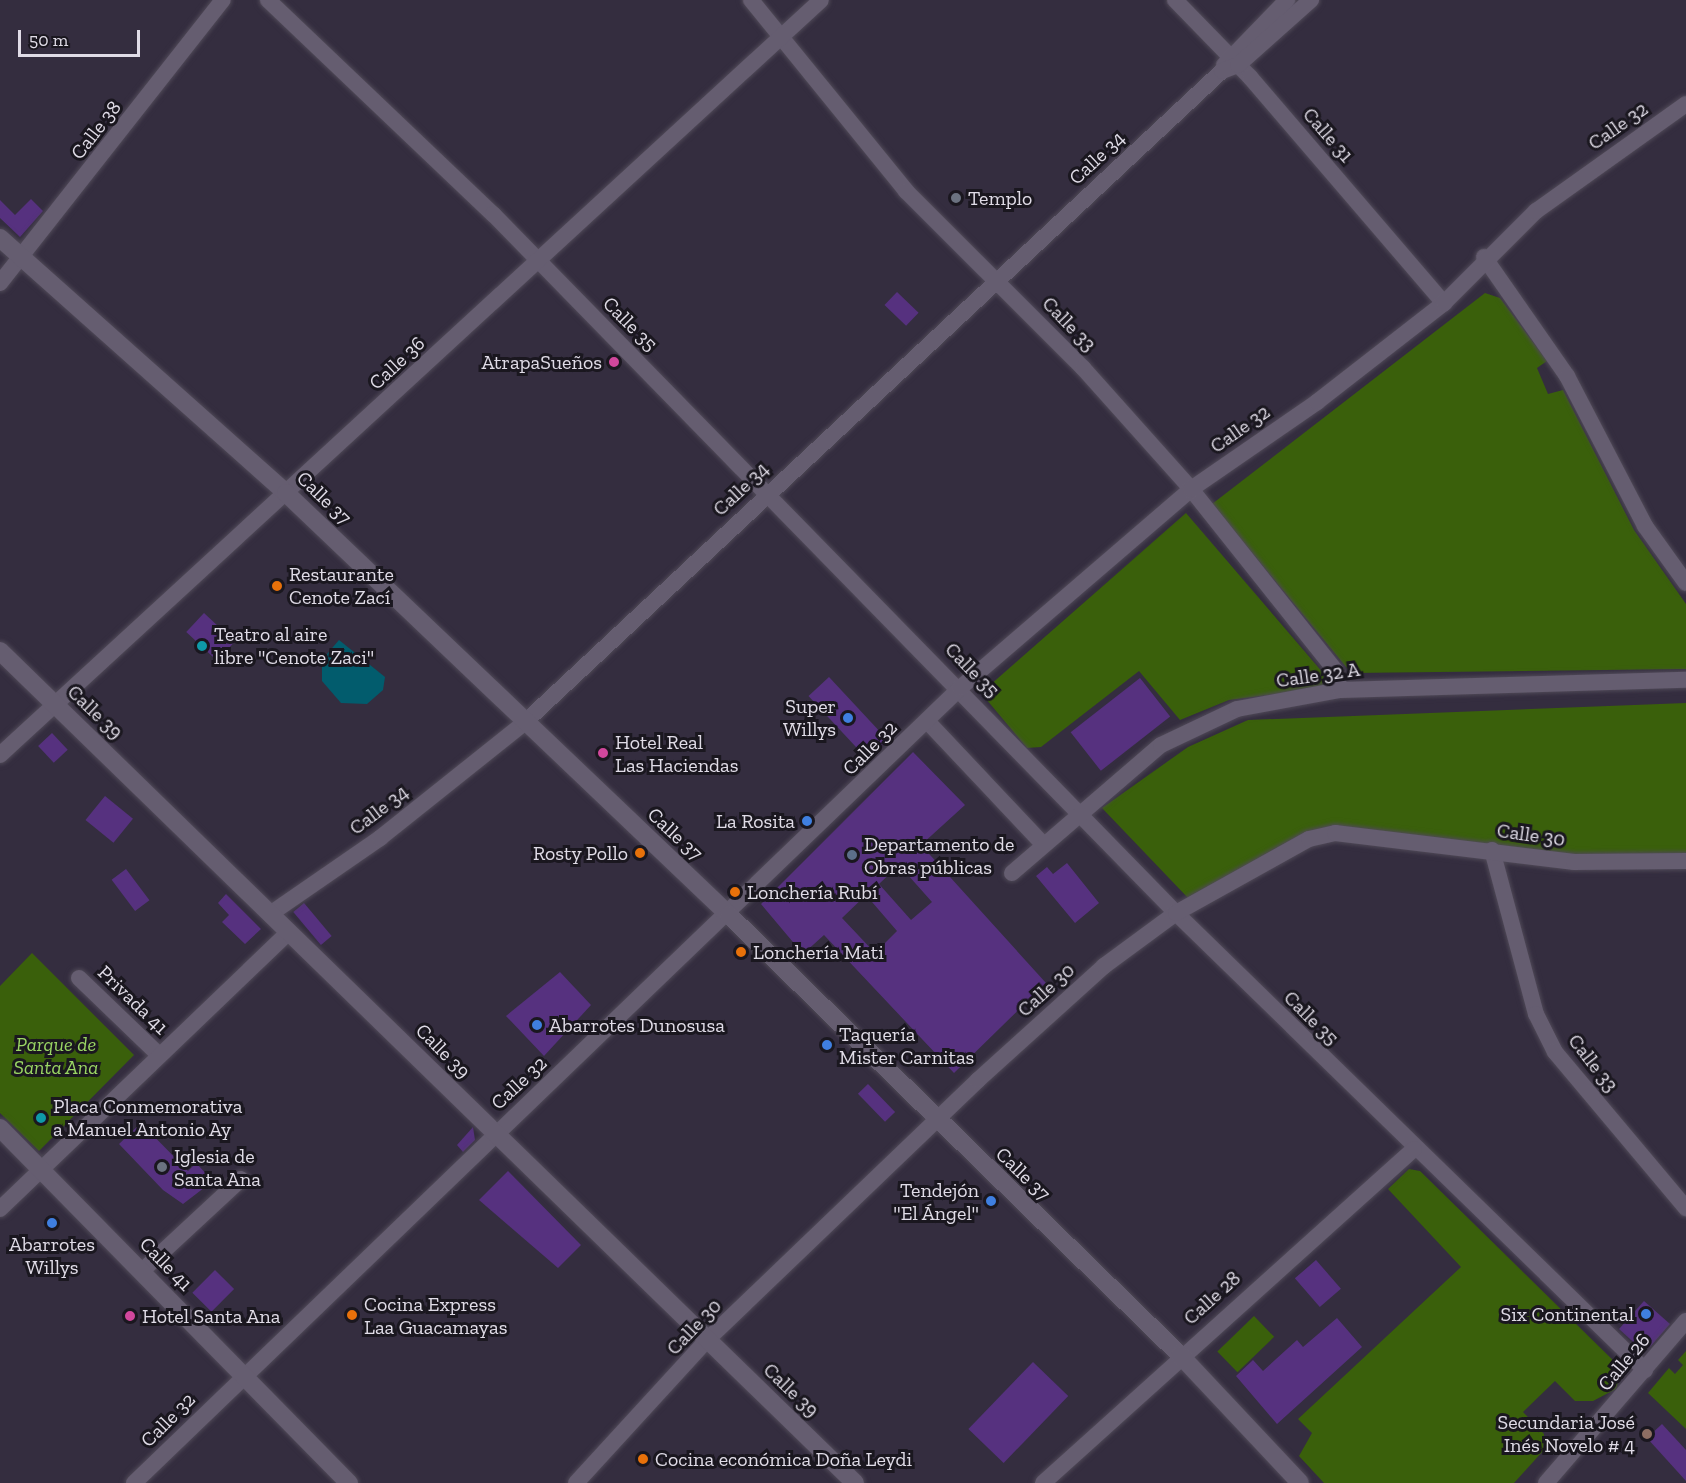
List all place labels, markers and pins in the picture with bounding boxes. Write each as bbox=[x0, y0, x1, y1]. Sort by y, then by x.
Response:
place label: Templo bbox=[968, 186, 1032, 210]
marker: Templo bbox=[949, 191, 963, 205]
place label: AtrapaSueños bbox=[481, 350, 602, 374]
marker: AtrapaSueños bbox=[607, 355, 621, 369]
place label: Restaurante Cenote Zací bbox=[289, 562, 394, 609]
marker: Restaurante Cenote Zací bbox=[270, 579, 284, 593]
place label: Teatro al aire libre "Cenote Zaci" bbox=[214, 622, 374, 669]
marker: Teatro al aire libre "Cenote Zaci" bbox=[195, 639, 209, 653]
place label: Super Willys bbox=[783, 694, 836, 741]
marker: Super Willys bbox=[841, 711, 855, 725]
place label: Hotel Real Las Haciendas bbox=[615, 730, 739, 777]
marker: Hotel Real Las Haciendas bbox=[596, 746, 610, 760]
place label: La Rosita bbox=[716, 809, 795, 833]
marker: La Rosita bbox=[800, 814, 814, 828]
place label: Departamento de Obras públicas bbox=[864, 832, 1014, 879]
place label: Rosty Pollo bbox=[533, 841, 628, 865]
marker: Rosty Pollo bbox=[633, 846, 647, 860]
marker: Departamento de Obras públicas bbox=[845, 848, 859, 862]
place label: Lonchería Rubí bbox=[747, 880, 877, 904]
marker: Lonchería Rubí bbox=[728, 885, 742, 899]
place label: Lonchería Mati bbox=[753, 940, 884, 964]
marker: Lonchería Mati bbox=[734, 945, 748, 959]
place label: Abarrotes Dunosusa bbox=[549, 1013, 725, 1037]
marker: Abarrotes Dunosusa bbox=[530, 1018, 544, 1032]
place label: Taquería Mister Carnitas bbox=[839, 1022, 975, 1069]
marker: Taquería Mister Carnitas bbox=[820, 1038, 834, 1052]
place label: Placa Conmemorativa a Manuel Antonio Ay bbox=[53, 1094, 242, 1141]
marker: Placa Conmemorativa a Manuel Antonio Ay bbox=[34, 1111, 48, 1125]
place label: Iglesia de Santa Ana bbox=[174, 1144, 261, 1191]
marker: Iglesia de Santa Ana bbox=[155, 1160, 169, 1174]
place label: Tendejón "El Ángel" bbox=[893, 1178, 979, 1225]
marker: Tendejón "El Ángel" bbox=[984, 1194, 998, 1208]
marker: Abarrotes Willys bbox=[45, 1216, 59, 1230]
place label: Abarrotes Willys bbox=[9, 1232, 95, 1279]
place label: Cocina Express Laa Guacamayas bbox=[364, 1292, 507, 1339]
place label: Six Continental bbox=[1501, 1302, 1634, 1326]
place label: Hotel Santa Ana bbox=[142, 1304, 281, 1328]
marker: Six Continental bbox=[1639, 1307, 1653, 1321]
marker: Cocina Express Laa Guacamayas bbox=[345, 1308, 359, 1322]
marker: Hotel Santa Ana bbox=[123, 1309, 137, 1323]
place label: Secundaria José Inés Novelo # 4 bbox=[1497, 1410, 1635, 1457]
marker: Secundaria José Inés Novelo # 4 bbox=[1640, 1427, 1654, 1441]
place label: Cocina económica Doña Leydi bbox=[655, 1447, 912, 1471]
marker: Cocina económica Doña Leydi bbox=[636, 1452, 650, 1466]

